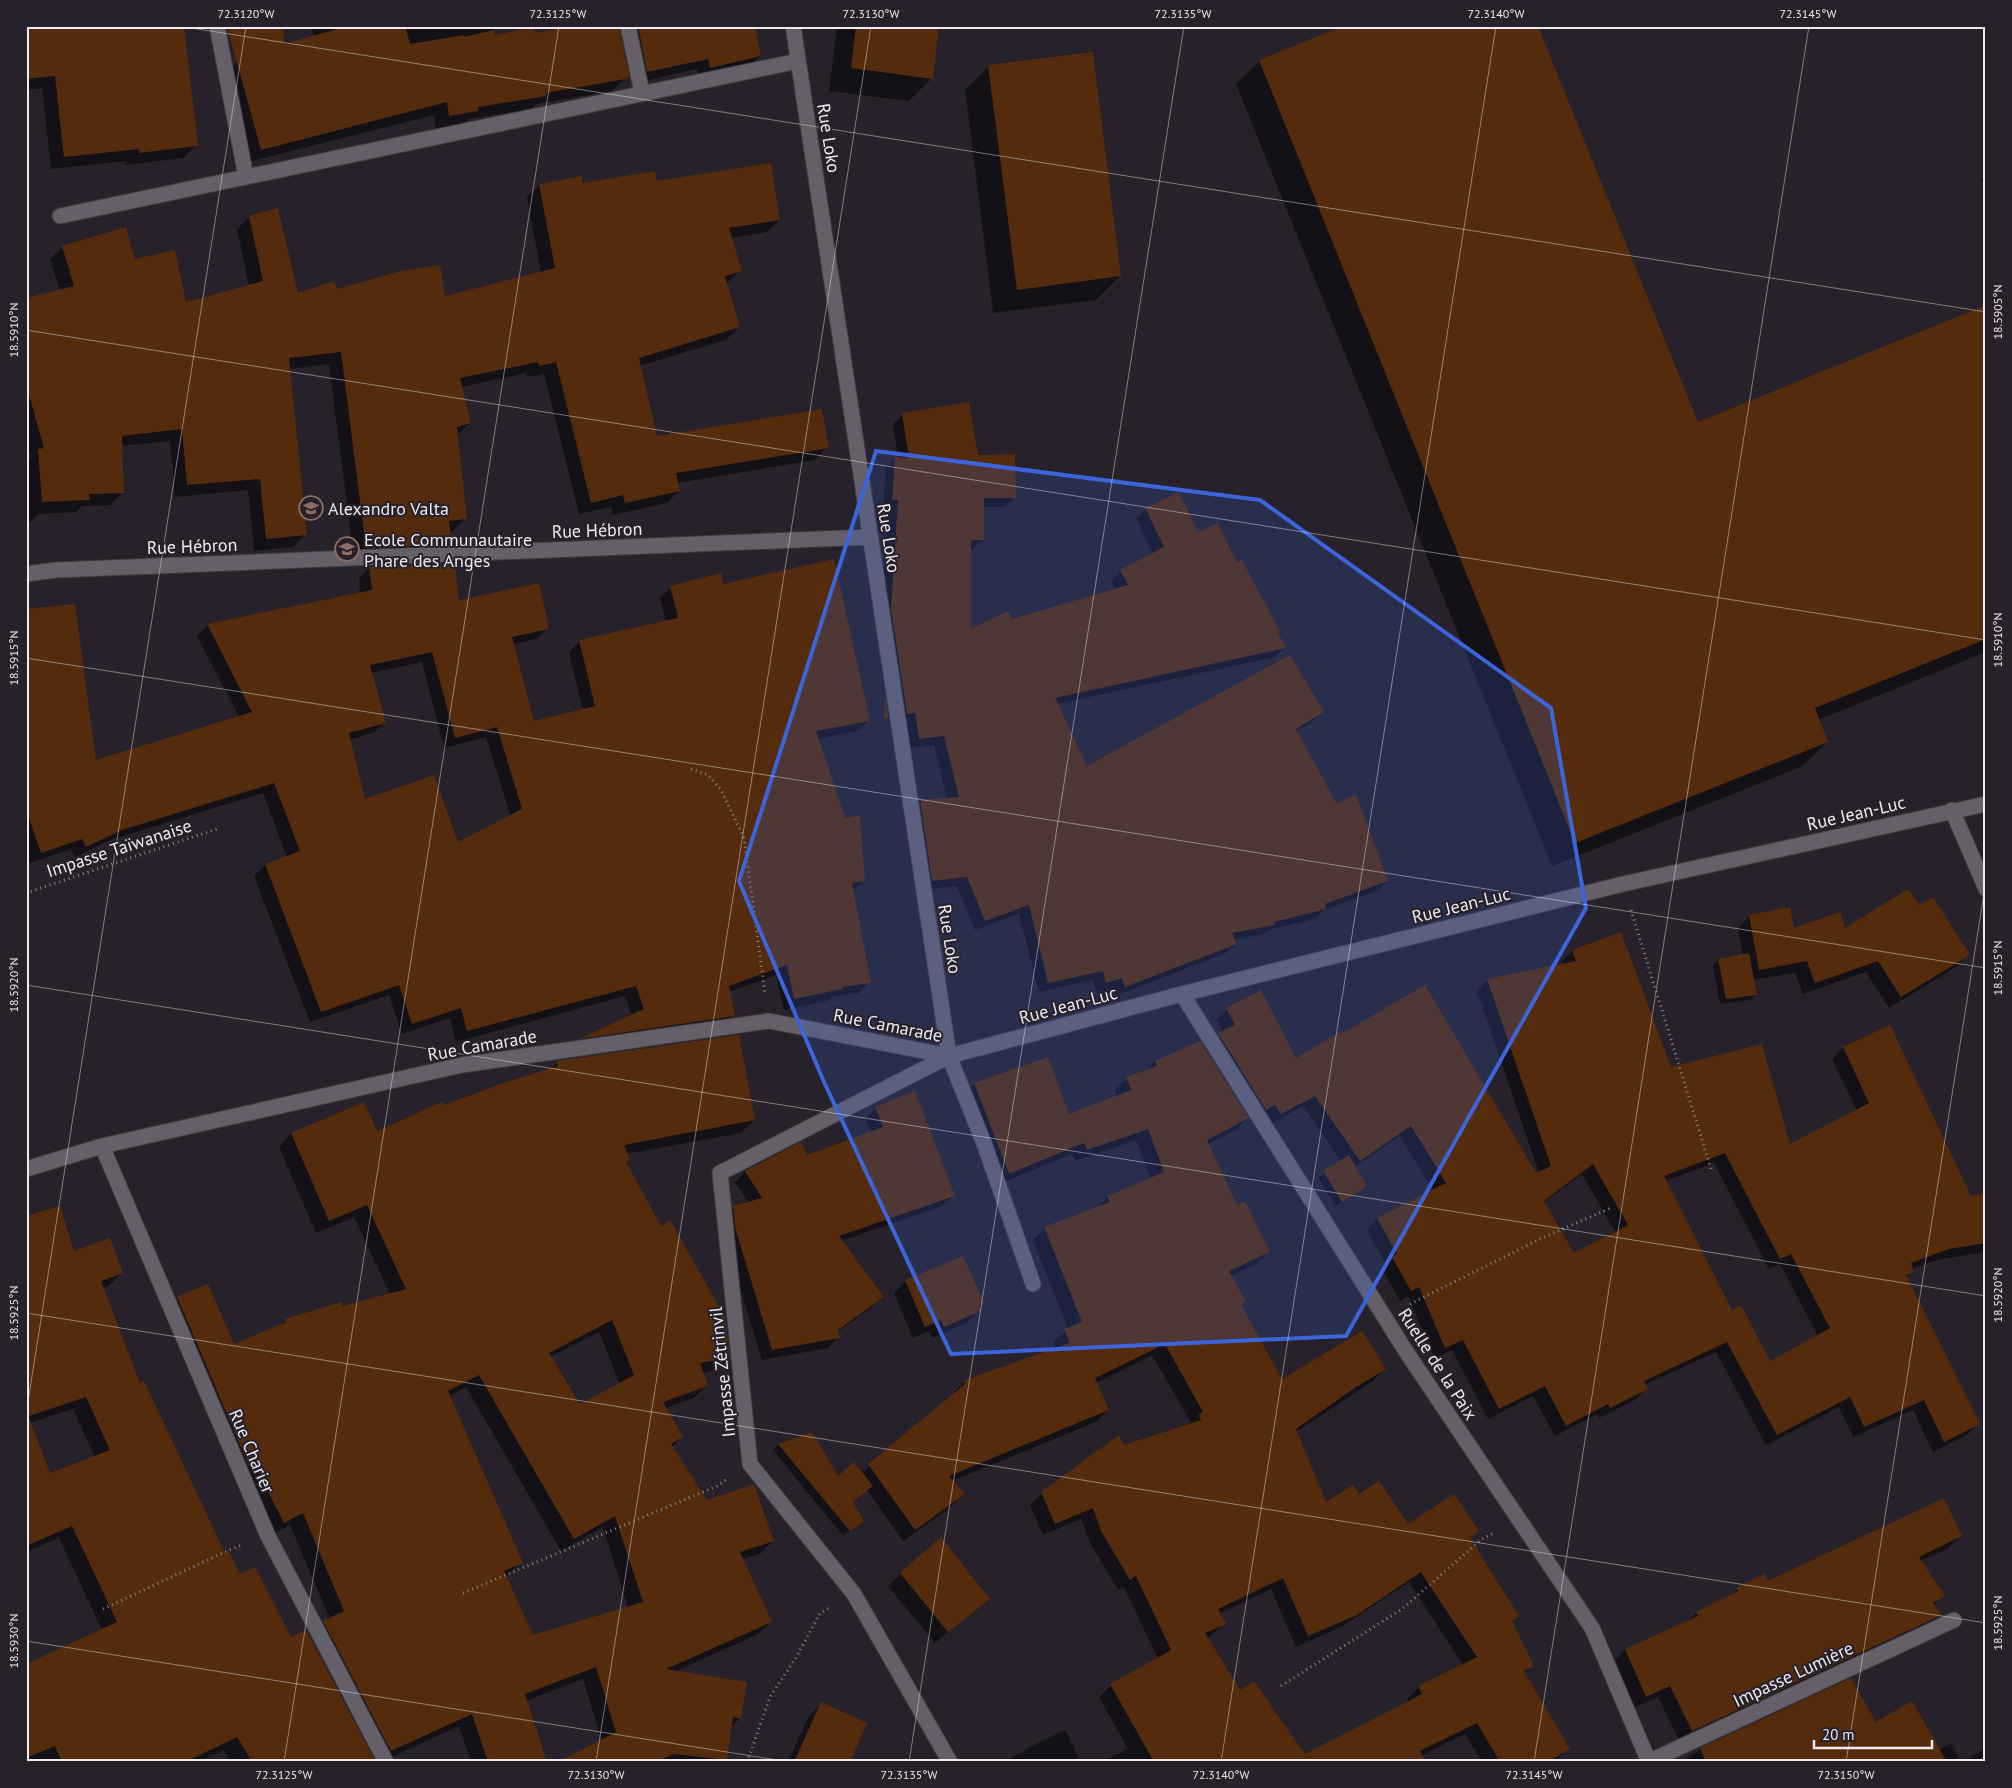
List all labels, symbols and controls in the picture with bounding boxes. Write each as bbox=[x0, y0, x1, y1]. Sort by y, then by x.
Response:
text: 72.3120°W bbox=[218, 6, 274, 21]
text: 72.3125°W bbox=[530, 6, 586, 21]
text: 72.3130°W bbox=[843, 6, 899, 21]
text: 72.3135°W bbox=[1155, 6, 1211, 21]
text: 72.3140°W bbox=[1468, 6, 1524, 21]
text: 72.3145°W bbox=[1780, 6, 1836, 21]
street label: Rue Loko bbox=[812, 102, 846, 174]
text: 18.5905°N bbox=[1990, 285, 2005, 339]
text: 18.5910°N bbox=[6, 303, 21, 357]
school or university icon: Alexandro Valta bbox=[298, 495, 324, 521]
place label: Alexandro Valta bbox=[328, 497, 449, 520]
street label: Rue Loko bbox=[872, 502, 906, 574]
street label: Rue Hébron bbox=[551, 517, 643, 543]
place label: Ecole Communautaire Phare des Anges bbox=[364, 528, 532, 572]
street label: Rue Hébron bbox=[146, 533, 238, 559]
school or university icon: Ecole Communautaire Phare des Anges bbox=[334, 536, 360, 562]
text: 18.5910°N bbox=[1990, 613, 2005, 667]
text: 18.5915°N bbox=[6, 631, 21, 685]
street label: Rue Jean-Luc bbox=[1804, 790, 1908, 836]
street label: Impasse Taïwanaise bbox=[43, 814, 195, 882]
street label: Rue Jean-Luc bbox=[1409, 882, 1513, 928]
street label: Rue Loko bbox=[933, 903, 967, 975]
text: 18.5915°N bbox=[1990, 941, 2005, 995]
text: 18.5920°N bbox=[6, 958, 21, 1012]
street label: Rue Jean-Luc bbox=[1016, 981, 1120, 1029]
street label: Rue Camarade bbox=[832, 1003, 944, 1047]
street label: Rue Camarade bbox=[426, 1024, 538, 1066]
text: 18.5920°N bbox=[1990, 1268, 2005, 1322]
text: 18.5925°N bbox=[6, 1286, 21, 1340]
street label: Ruelle de la Paix bbox=[1393, 1304, 1483, 1424]
street label: Impasse Zétrinvil bbox=[704, 1305, 740, 1438]
street label: Rue Charier bbox=[224, 1405, 280, 1497]
text: 18.5925°N bbox=[1990, 1596, 2005, 1650]
text: 18.5930°N bbox=[6, 1614, 21, 1668]
street label: Impasse Lumière bbox=[1729, 1636, 1857, 1712]
scale bar bbox=[1814, 1718, 1932, 1750]
text: 20 m bbox=[1822, 1725, 1855, 1744]
text: 72.3125°W bbox=[256, 1767, 312, 1782]
text: 72.3130°W bbox=[568, 1767, 624, 1782]
text: 72.3135°W bbox=[881, 1767, 937, 1782]
text: 72.3140°W bbox=[1193, 1767, 1249, 1782]
text: 72.3145°W bbox=[1506, 1767, 1562, 1782]
text: 72.3150°W bbox=[1818, 1767, 1874, 1782]

